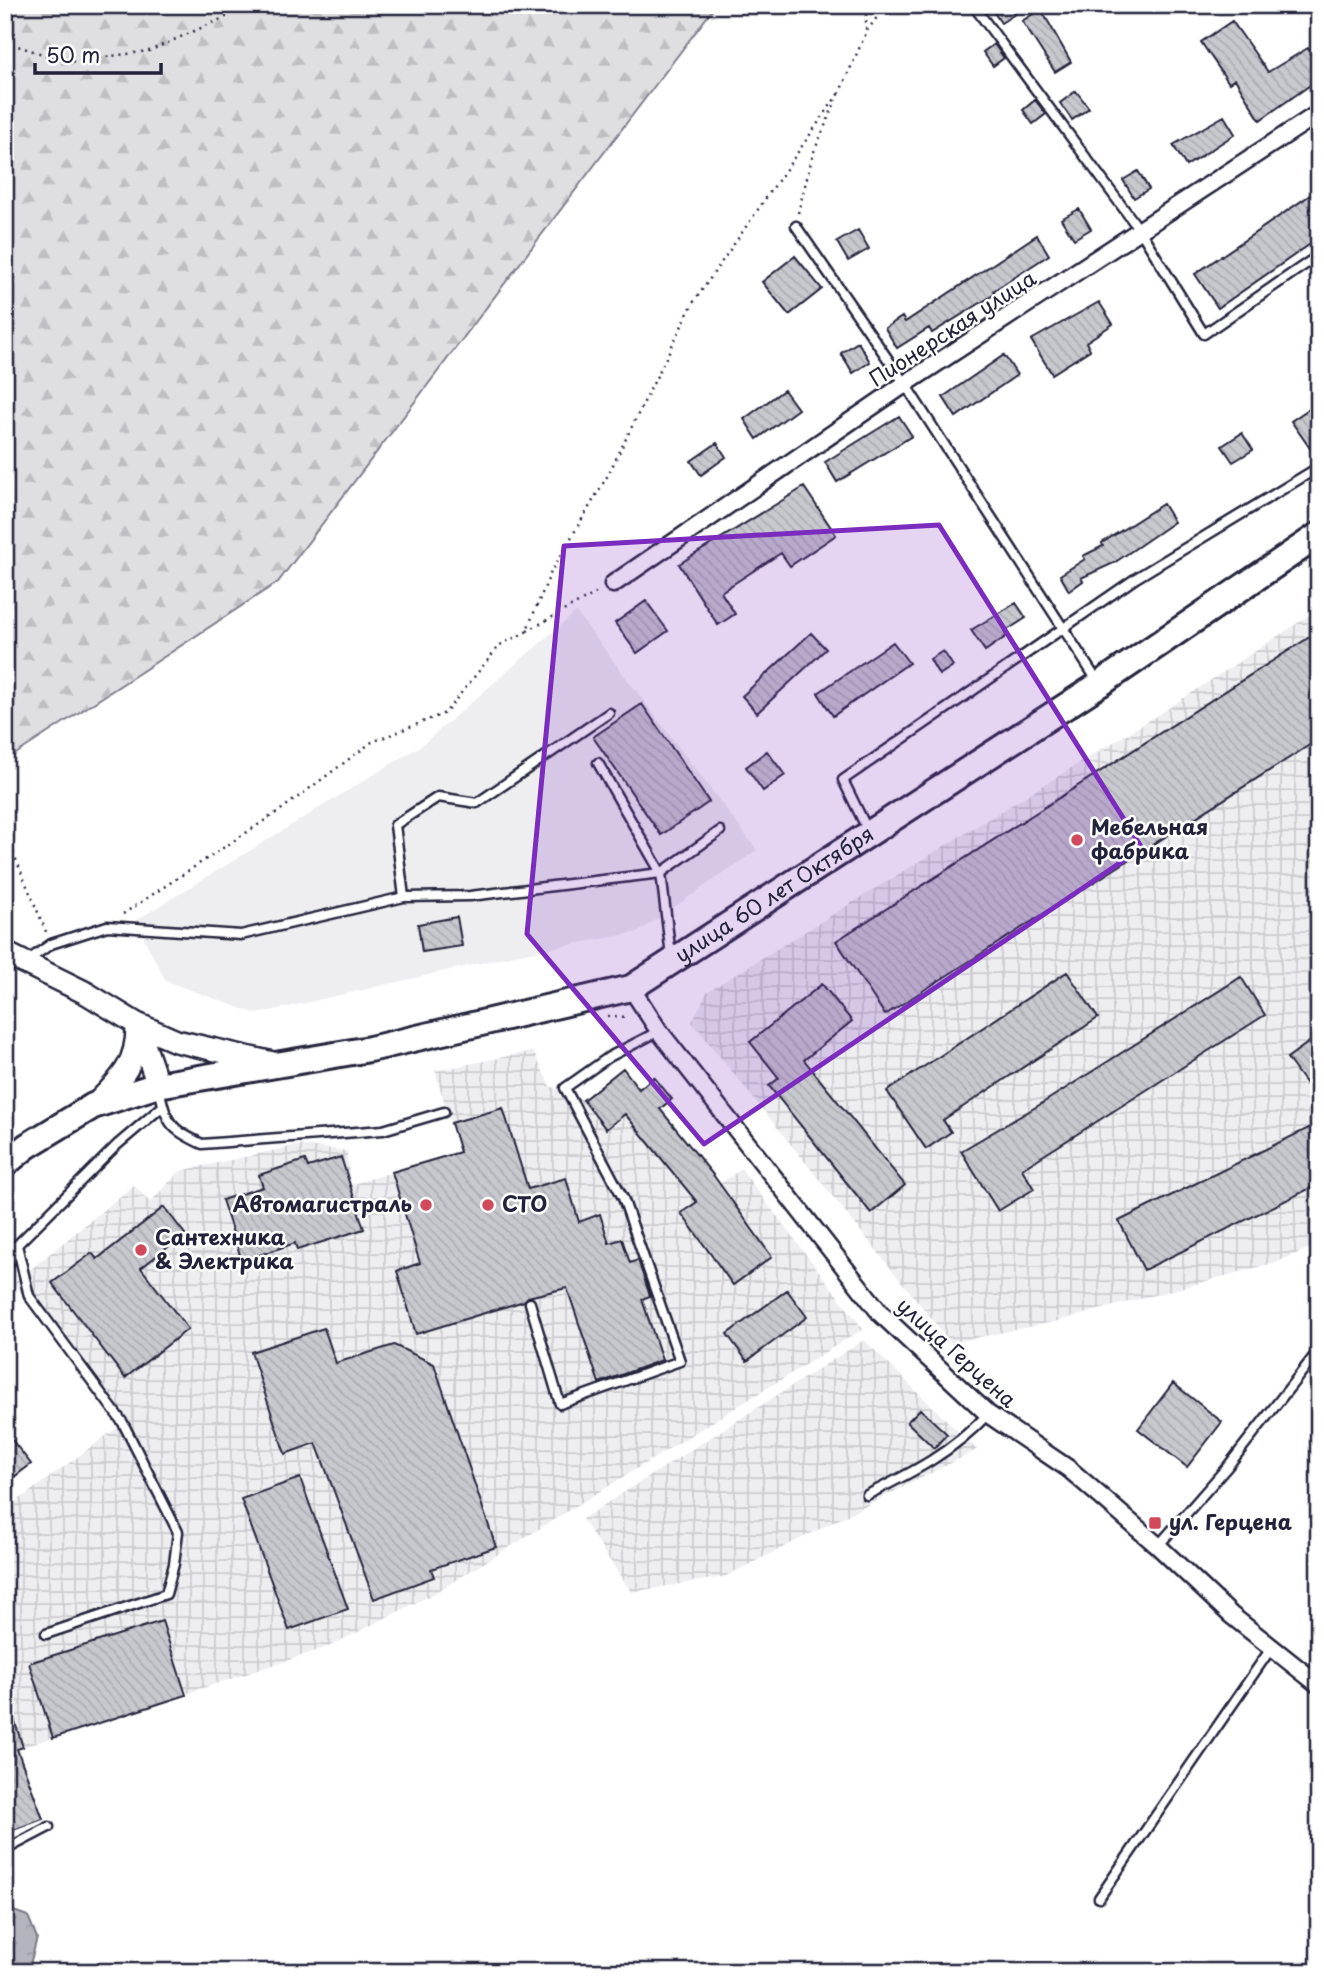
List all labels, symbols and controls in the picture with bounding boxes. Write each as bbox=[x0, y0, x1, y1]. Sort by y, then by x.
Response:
scale bar bbox=[35, 32, 161, 76]
text: 50 m bbox=[46, 38, 100, 70]
street label: Пионерская улица bbox=[862, 261, 1042, 393]
place label: Мебельная фабрика bbox=[1091, 810, 1208, 866]
street label: улица 60 лет Октября bbox=[668, 817, 879, 970]
marker: Мебельная фабрика bbox=[1069, 832, 1085, 848]
place label: Автомагистраль bbox=[233, 1187, 412, 1219]
place label: СТО bbox=[502, 1187, 547, 1219]
marker: Автомагистраль bbox=[418, 1197, 434, 1213]
marker: СТО bbox=[480, 1197, 496, 1213]
place label: Сантехника & Электрика bbox=[155, 1220, 294, 1276]
marker: Сантехника & Электрика bbox=[133, 1242, 149, 1258]
street label: улица Герцена bbox=[890, 1289, 1024, 1414]
place label: ул. Герцена bbox=[1169, 1505, 1292, 1537]
marker: ул. Герцена bbox=[1147, 1515, 1163, 1531]

